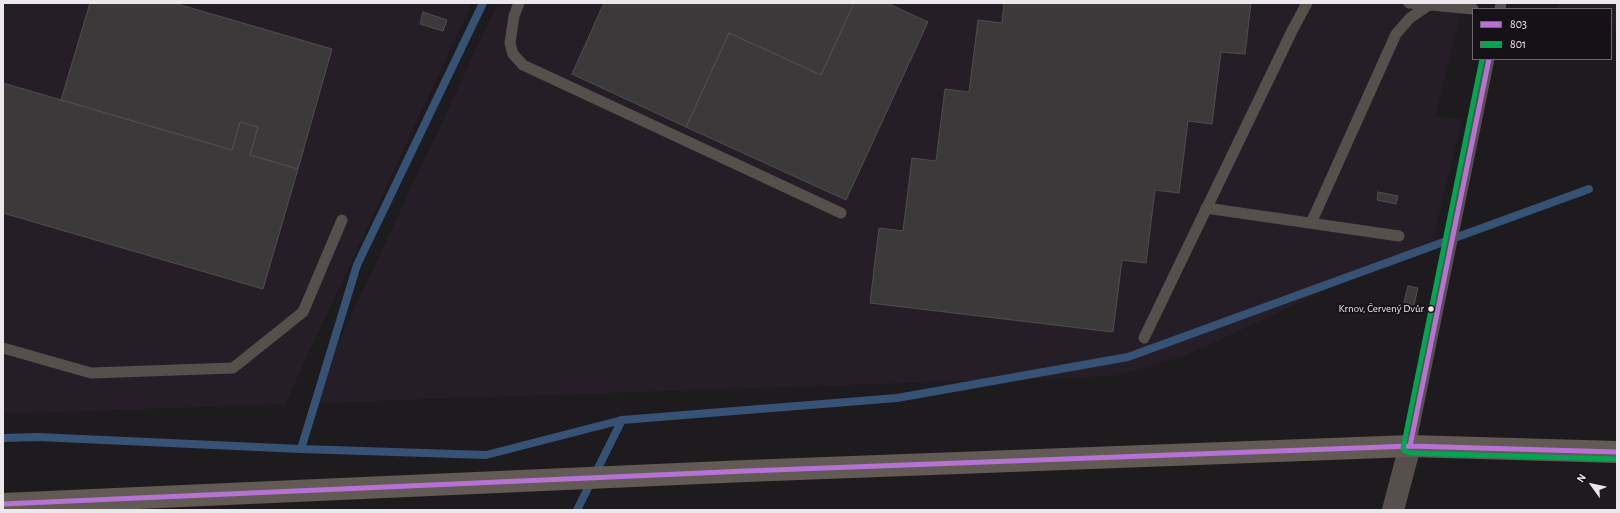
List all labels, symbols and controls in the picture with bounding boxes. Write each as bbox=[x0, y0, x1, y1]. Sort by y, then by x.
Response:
legend bbox=[1472, 8, 1612, 60]
text: 803 bbox=[1510, 18, 1527, 30]
text: 801 bbox=[1510, 38, 1526, 50]
place label: Krnov, Červený Dvůr bbox=[1339, 302, 1424, 316]
marker: Krnov, Červený Dvůr bbox=[1426, 304, 1436, 314]
north arrow bbox=[1572, 465, 1612, 505]
text: N bbox=[1575, 472, 1588, 484]

